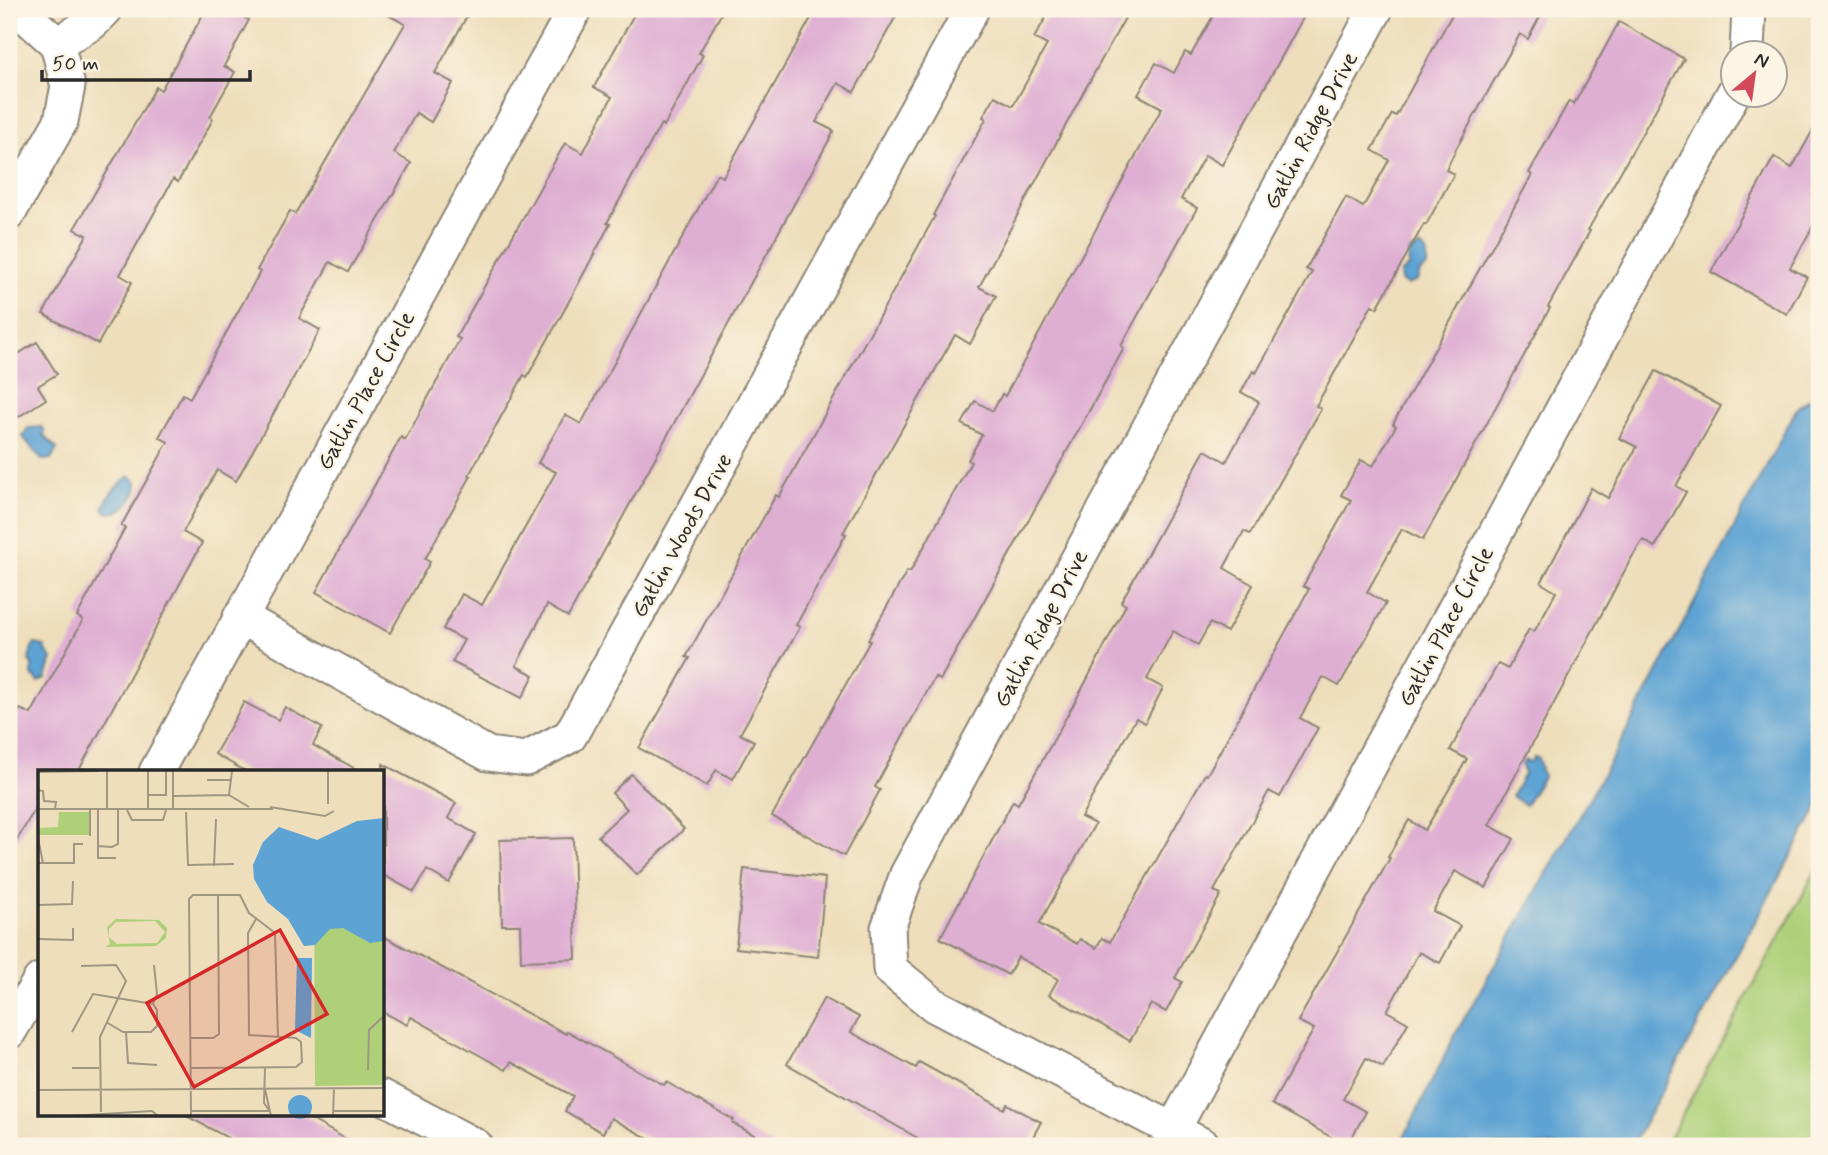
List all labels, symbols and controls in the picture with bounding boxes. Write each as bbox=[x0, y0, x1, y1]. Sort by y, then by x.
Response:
scale bar bbox=[42, 38, 250, 82]
north arrow bbox=[1720, 38, 1790, 108]
text: N bbox=[1750, 46, 1773, 74]
street label: Gatlin Ridge Drive bbox=[1258, 47, 1366, 215]
text: 50 m bbox=[52, 50, 99, 78]
street label: Gatlin Place Circle bbox=[311, 306, 423, 476]
street label: Gatlin Woods Drive bbox=[625, 449, 740, 623]
street label: Gatlin Place Circle bbox=[1392, 542, 1502, 712]
street label: Gatlin Ridge Drive bbox=[988, 545, 1096, 713]
inset map bbox=[38, 770, 385, 1116]

